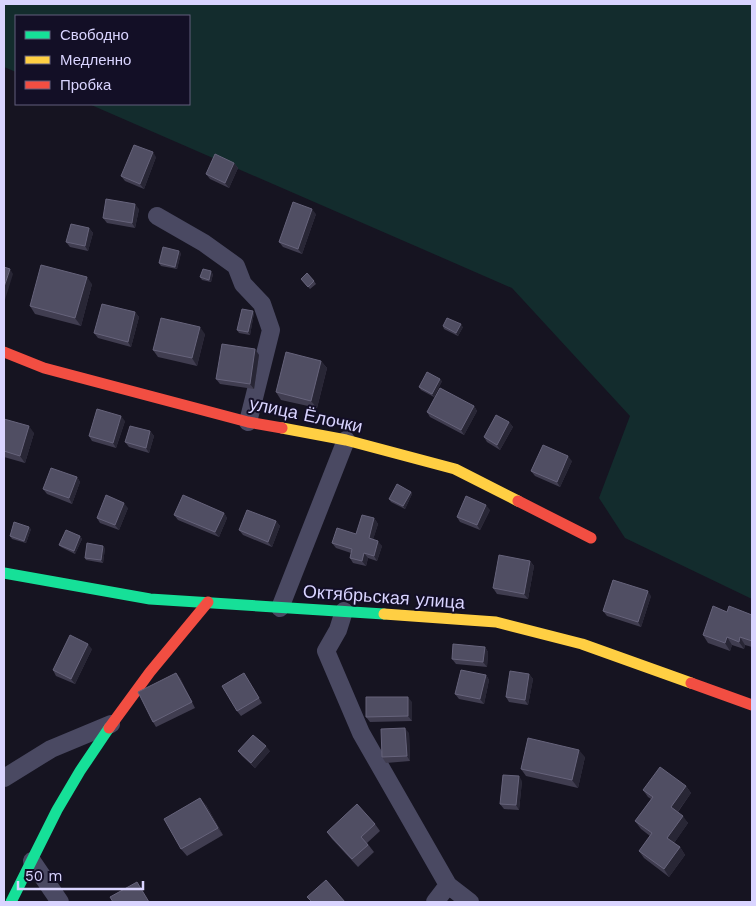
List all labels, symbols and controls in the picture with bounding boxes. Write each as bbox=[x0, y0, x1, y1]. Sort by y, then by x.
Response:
legend bbox=[15, 15, 190, 105]
text: Свободно bbox=[60, 26, 129, 44]
text: Медленно bbox=[60, 51, 131, 69]
text: Пробка bbox=[60, 76, 112, 94]
street label: улица Ёлочки bbox=[248, 392, 365, 437]
street label: Октябрьская улица bbox=[302, 580, 467, 613]
scale bar bbox=[18, 858, 142, 890]
text: 50 m bbox=[25, 867, 62, 885]

